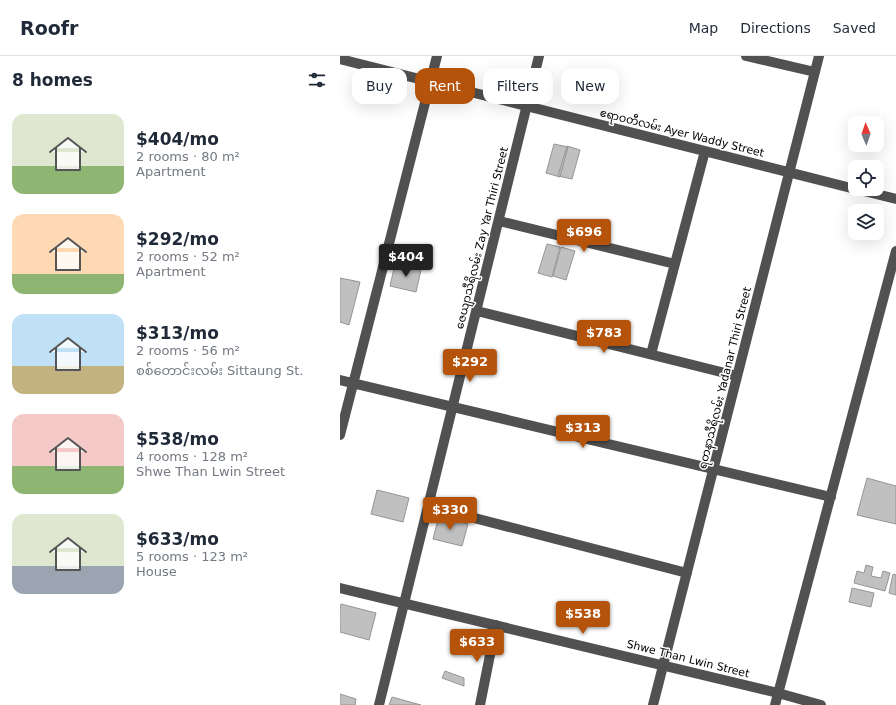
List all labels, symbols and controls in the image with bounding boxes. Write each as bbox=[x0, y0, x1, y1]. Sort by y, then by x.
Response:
text: Roofr bbox=[20, 17, 78, 39]
text: Map bbox=[689, 20, 718, 36]
text: Directions bbox=[740, 20, 811, 36]
text: Saved bbox=[833, 20, 876, 36]
chip: Buy bbox=[352, 68, 407, 104]
chip: Rent bbox=[415, 68, 475, 104]
chip: Filters bbox=[483, 68, 553, 104]
chip: New bbox=[561, 68, 619, 104]
icon: filters bbox=[306, 69, 328, 91]
text: 8 homes bbox=[12, 70, 93, 90]
street label: ဧရာဝတီလမ်း Ayer Waddy Street bbox=[598, 105, 766, 162]
north arrow bbox=[848, 116, 884, 152]
map controls bbox=[848, 116, 884, 240]
text: $404/mo bbox=[136, 129, 219, 149]
icon: home bbox=[44, 130, 92, 178]
street label: ဇေယျာသီရိလမ်း Zay Yar Thiri Street bbox=[452, 145, 513, 331]
text: 2 rooms · 80 m² bbox=[136, 149, 240, 164]
button: locate bbox=[848, 160, 884, 196]
text: Apartment bbox=[136, 164, 206, 179]
button: layers bbox=[848, 204, 884, 240]
pin: $696 bbox=[560, 219, 608, 253]
text: $696 bbox=[566, 224, 602, 239]
text: $292/mo bbox=[136, 229, 219, 249]
icon: home bbox=[44, 230, 92, 278]
pin: $404 bbox=[382, 244, 430, 278]
text: 2 rooms · 52 m² bbox=[136, 249, 240, 264]
text: $404 bbox=[388, 249, 424, 264]
text: Apartment bbox=[136, 264, 206, 279]
street label: ရတနာသီရိလမ်း Yadanar Thiri Street bbox=[695, 285, 756, 471]
pin: $783 bbox=[580, 320, 628, 354]
text: $313/mo bbox=[136, 323, 219, 343]
text: $783 bbox=[586, 325, 622, 340]
icon: home bbox=[44, 330, 92, 378]
text: 2 rooms · 56 m² bbox=[136, 343, 240, 358]
pin: $292 bbox=[446, 349, 494, 383]
text: $292 bbox=[452, 354, 488, 369]
text: စစ်တောင်းလမ်း Sittaung St. bbox=[136, 363, 303, 378]
pin: $313 bbox=[559, 415, 607, 449]
text: $313 bbox=[565, 420, 601, 435]
text: $538/mo bbox=[136, 429, 219, 449]
icon: home bbox=[44, 430, 92, 478]
text: 4 rooms · 128 m² bbox=[136, 449, 248, 464]
text: Shwe Than Lwin Street bbox=[136, 464, 285, 479]
pin: $330 bbox=[426, 497, 474, 531]
text: $330 bbox=[432, 502, 468, 517]
text: $633/mo bbox=[136, 529, 219, 549]
icon: home bbox=[44, 530, 92, 578]
text: 5 rooms · 123 m² bbox=[136, 549, 248, 564]
text: House bbox=[136, 564, 177, 579]
pin: $538 bbox=[559, 601, 607, 635]
text: $538 bbox=[565, 606, 601, 621]
pin: $633 bbox=[453, 629, 501, 663]
text: $633 bbox=[459, 634, 495, 649]
street label: Shwe Than Lwin Street bbox=[625, 637, 751, 681]

